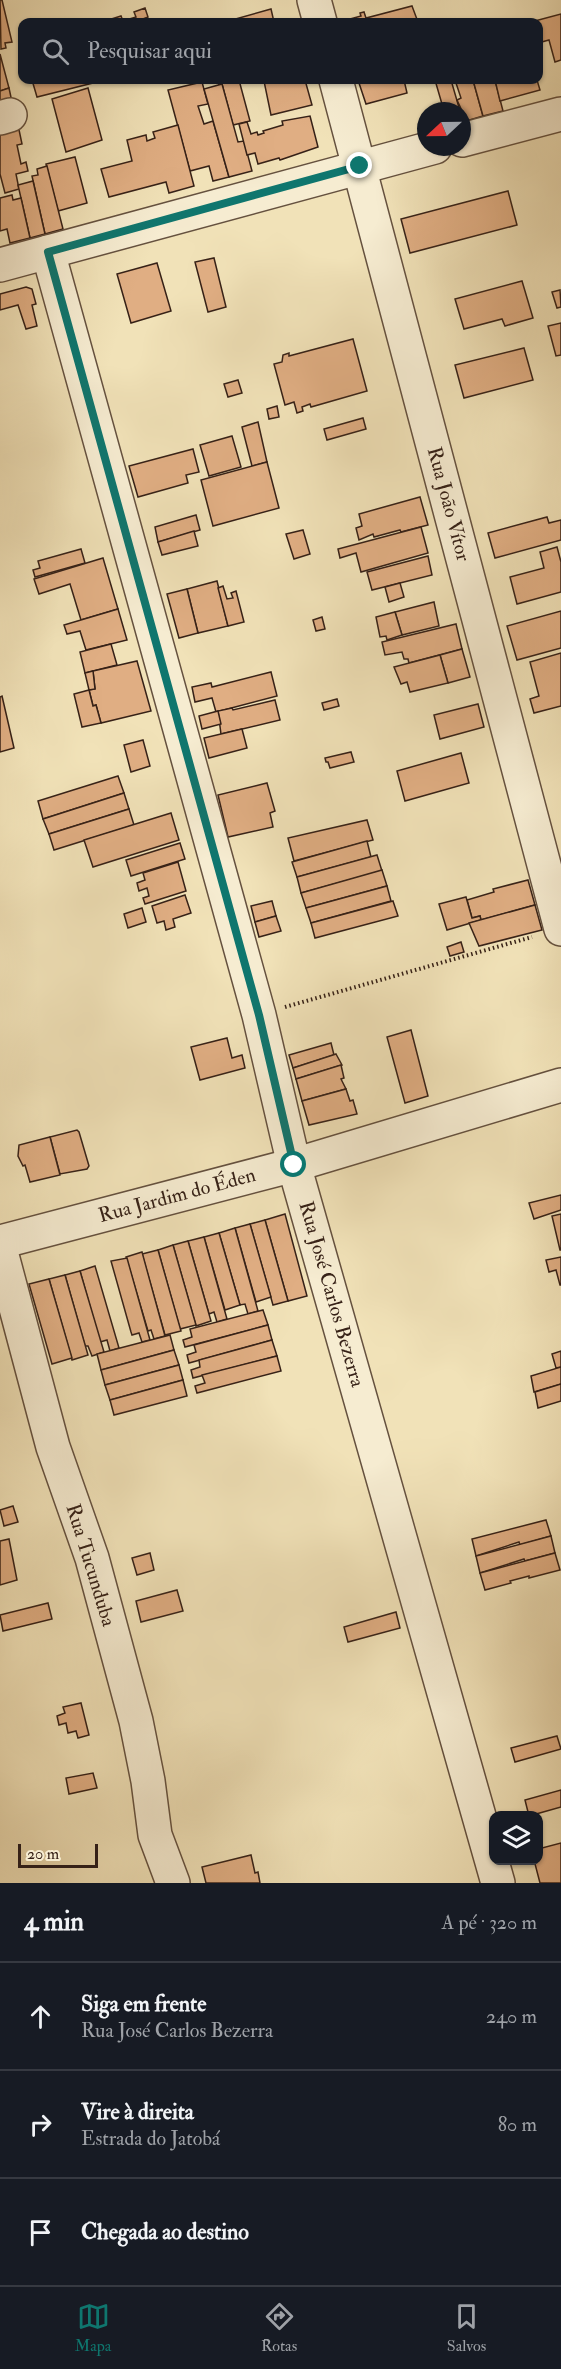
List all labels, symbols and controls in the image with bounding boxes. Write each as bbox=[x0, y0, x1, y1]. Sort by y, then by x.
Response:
search box bbox=[18, 18, 543, 84]
icon: search bbox=[39, 35, 72, 68]
text: Pesquisar aqui bbox=[87, 37, 212, 65]
north arrow bbox=[417, 102, 471, 156]
route end bbox=[346, 152, 372, 178]
street label: Rua João Vítor bbox=[422, 444, 476, 565]
route start bbox=[280, 1151, 306, 1177]
street label: Rua Jardim do Éden bbox=[95, 1161, 258, 1228]
street label: Rua José Carlos Bezerra bbox=[293, 1198, 371, 1391]
street label: Rua Tucunduba bbox=[61, 1501, 122, 1630]
map controls bbox=[489, 1811, 543, 1865]
button: layers bbox=[489, 1811, 543, 1865]
scale bar bbox=[18, 1841, 98, 1868]
text: 20 m bbox=[27, 1844, 59, 1864]
text: 4 min bbox=[24, 1906, 84, 1938]
text: A pé · 320 m bbox=[441, 1910, 537, 1935]
text: Siga em frente bbox=[81, 1990, 206, 2018]
icon: ahead bbox=[24, 2000, 57, 2033]
text: 240 m bbox=[486, 2004, 537, 2029]
text: Rua José Carlos Bezerra bbox=[81, 2018, 273, 2043]
text: Vire à direita bbox=[81, 2098, 194, 2126]
icon: right bbox=[24, 2108, 57, 2141]
text: 80 m bbox=[498, 2112, 537, 2137]
text: Estrada do Jatobá bbox=[81, 2126, 220, 2151]
icon: arrive bbox=[24, 2216, 57, 2249]
text: Chegada ao destino bbox=[81, 2218, 249, 2246]
tab: Mapa bbox=[75, 2300, 111, 2356]
tab: Rotas bbox=[261, 2300, 297, 2356]
tab: Salvos bbox=[447, 2300, 486, 2356]

